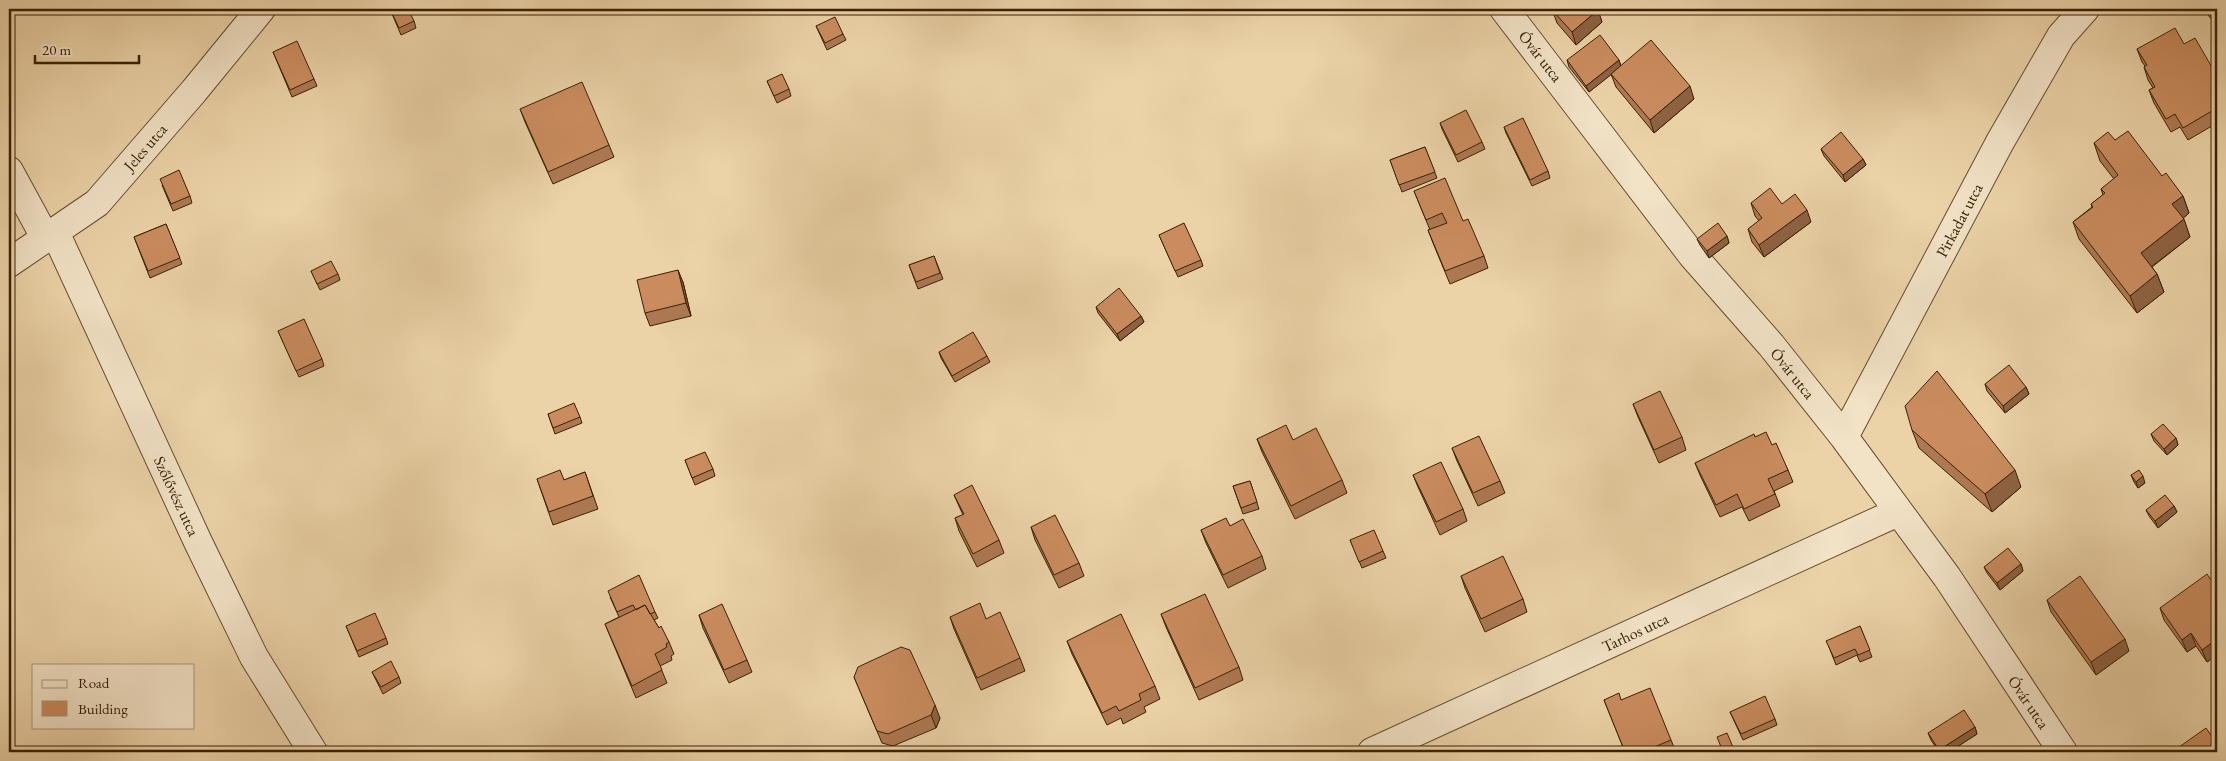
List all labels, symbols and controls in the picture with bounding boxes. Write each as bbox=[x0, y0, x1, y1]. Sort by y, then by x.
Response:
street label: Óvár utca bbox=[1514, 26, 1568, 87]
scale bar bbox=[35, 32, 139, 64]
text: 20 m bbox=[42, 40, 71, 59]
street label: Jeles utca bbox=[118, 119, 172, 177]
street label: Pirkadat utca bbox=[1931, 179, 1988, 261]
street label: Óvár utca bbox=[1766, 343, 1820, 404]
street label: Szőlővész utca bbox=[149, 453, 204, 540]
street label: Tarhos utca bbox=[1598, 608, 1673, 657]
legend bbox=[32, 664, 195, 728]
street label: Óvár utca bbox=[2003, 672, 2054, 734]
text: Road bbox=[78, 673, 110, 692]
text: Building bbox=[78, 699, 128, 718]

